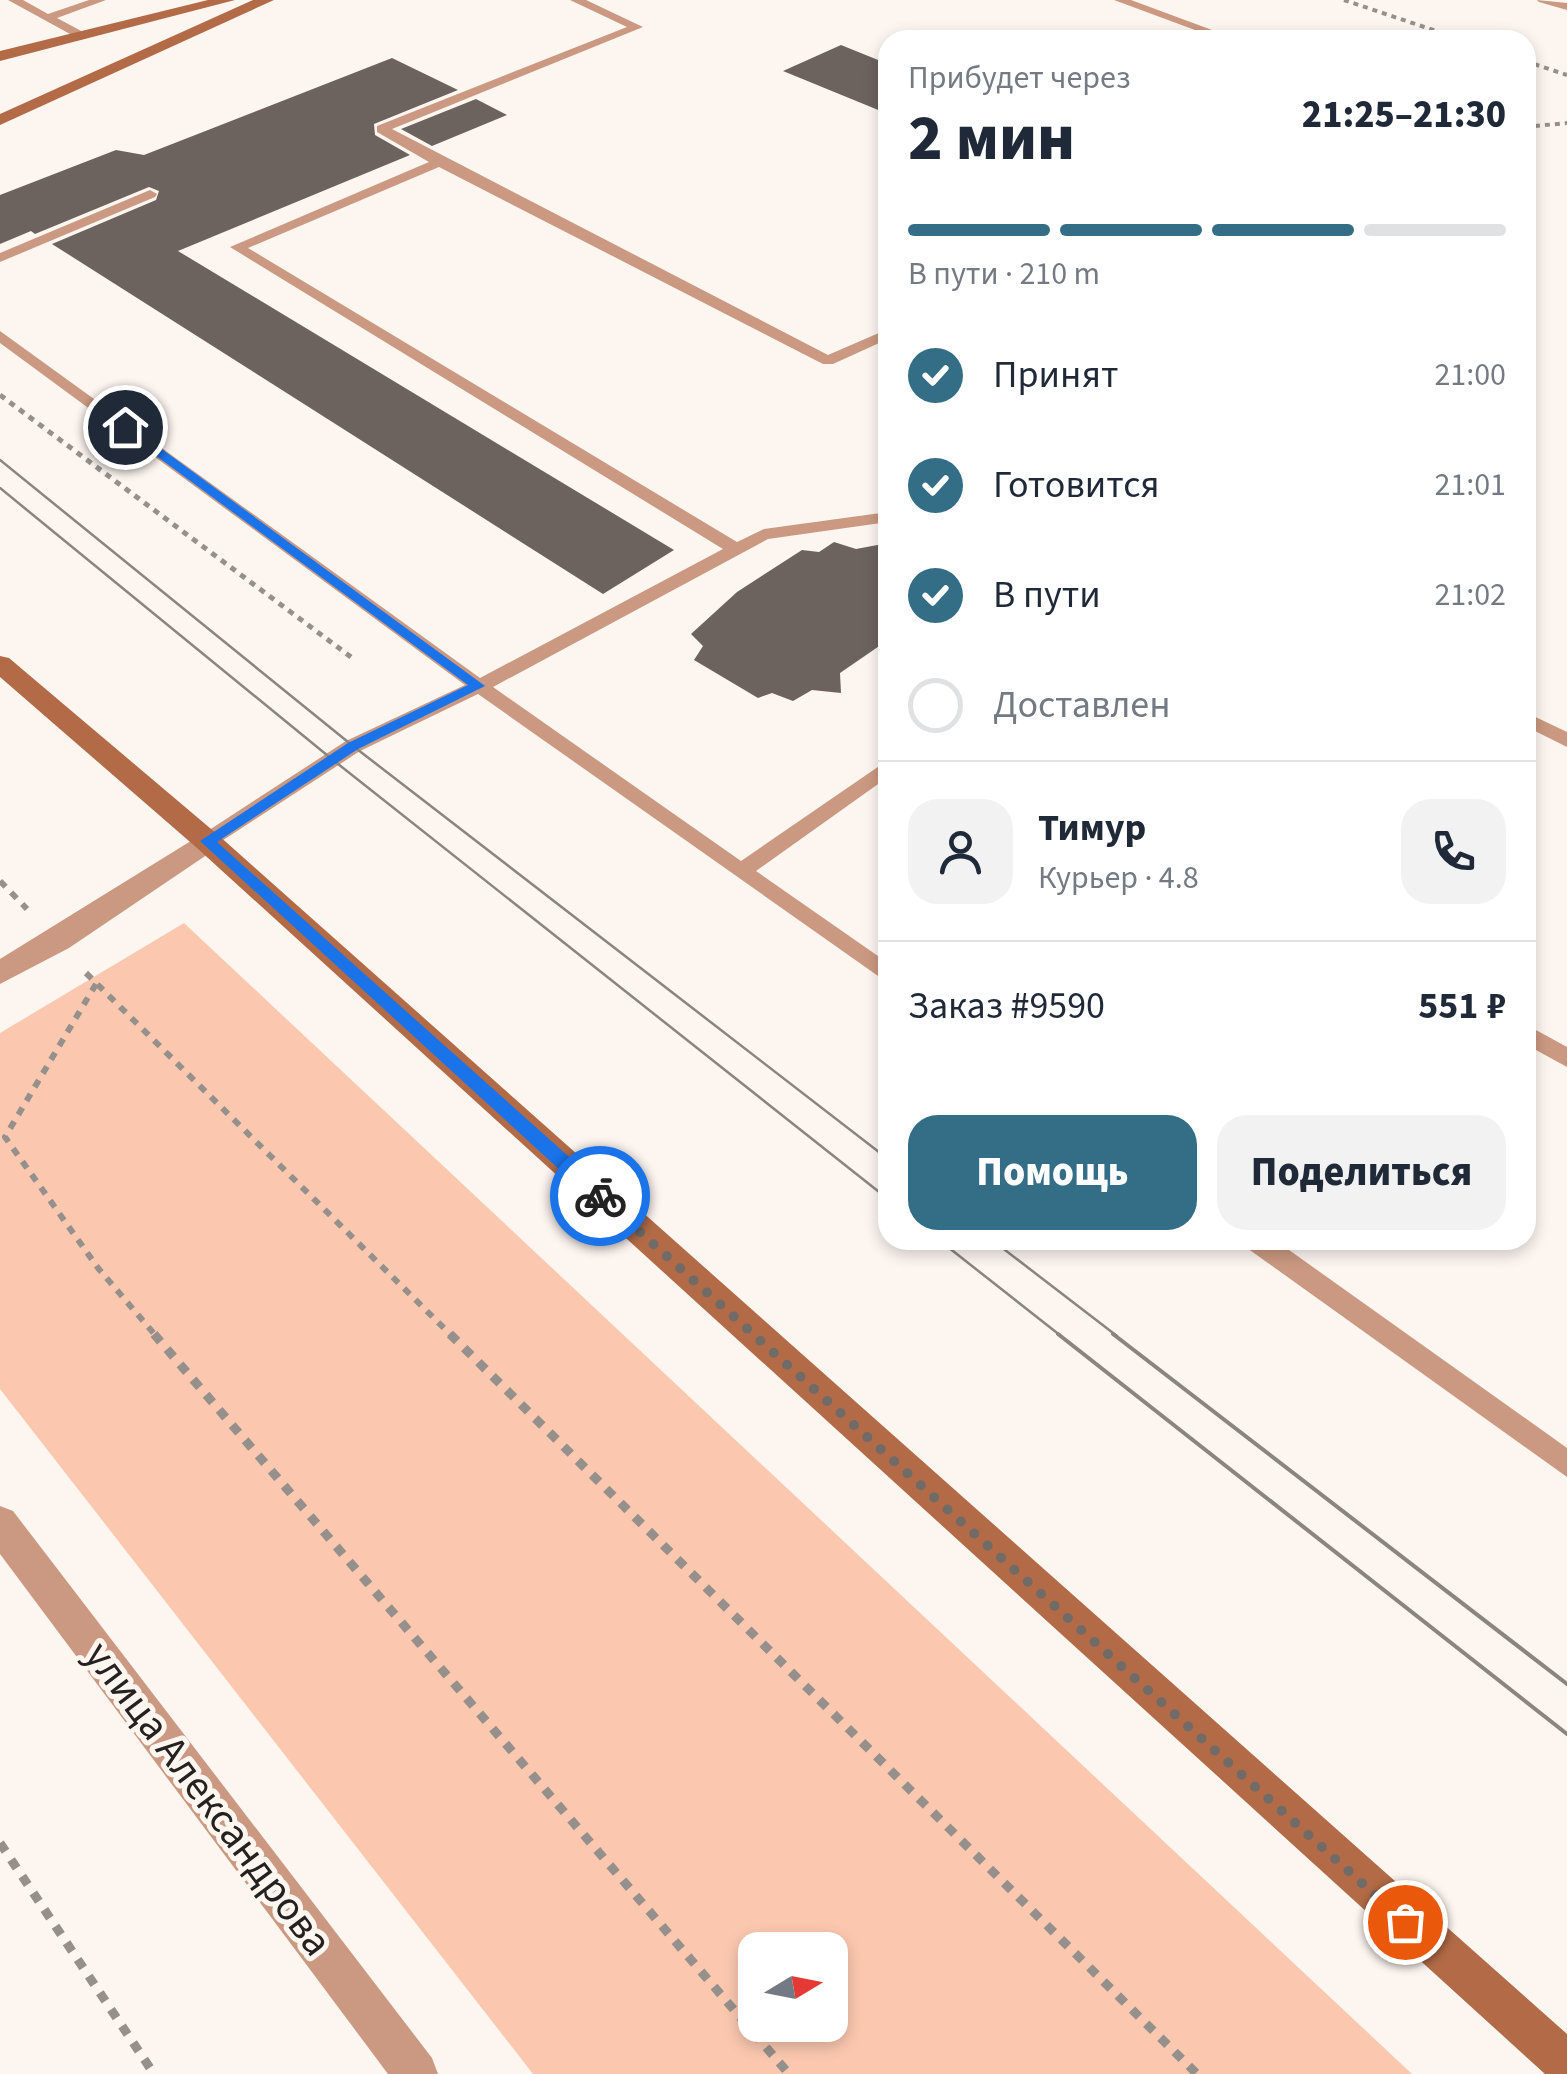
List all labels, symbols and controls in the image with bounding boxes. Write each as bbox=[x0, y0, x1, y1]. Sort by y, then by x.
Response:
text: Прибудет через bbox=[908, 55, 1131, 101]
text: 21:25–21:30 bbox=[1302, 88, 1506, 142]
text: 2 мин bbox=[908, 92, 1075, 185]
text: В пути · 210 m bbox=[908, 251, 1100, 297]
icon: check bbox=[908, 348, 963, 403]
text: Принят bbox=[993, 348, 1118, 402]
text: 21:00 bbox=[1434, 352, 1506, 398]
pin bbox=[83, 385, 168, 470]
icon: home bbox=[98, 400, 153, 455]
icon: check bbox=[908, 458, 963, 513]
text: Готовится bbox=[993, 458, 1160, 512]
text: 21:01 bbox=[1434, 462, 1506, 508]
icon: check bbox=[908, 568, 963, 623]
text: В пути bbox=[993, 568, 1101, 622]
text: 21:02 bbox=[1434, 572, 1506, 618]
text: Доставлен bbox=[993, 678, 1171, 732]
button: person bbox=[908, 799, 1013, 904]
button: phone bbox=[1401, 799, 1506, 904]
text: Тимур bbox=[1038, 801, 1146, 855]
text: Курьер · 4.8 bbox=[1038, 855, 1199, 901]
text: Заказ #9590 bbox=[908, 979, 1105, 1033]
text: 551 ₽ bbox=[1418, 979, 1506, 1033]
button: Помощь bbox=[908, 1115, 1197, 1230]
button: Поделиться bbox=[1217, 1115, 1506, 1230]
courier bbox=[550, 1146, 650, 1246]
icon: bike bbox=[573, 1169, 628, 1224]
street label: улица Александрова bbox=[70, 1629, 346, 1969]
pin bbox=[1363, 1880, 1448, 1965]
icon: bag bbox=[1378, 1895, 1433, 1950]
north arrow bbox=[738, 1932, 848, 2042]
map controls bbox=[738, 1932, 848, 2042]

